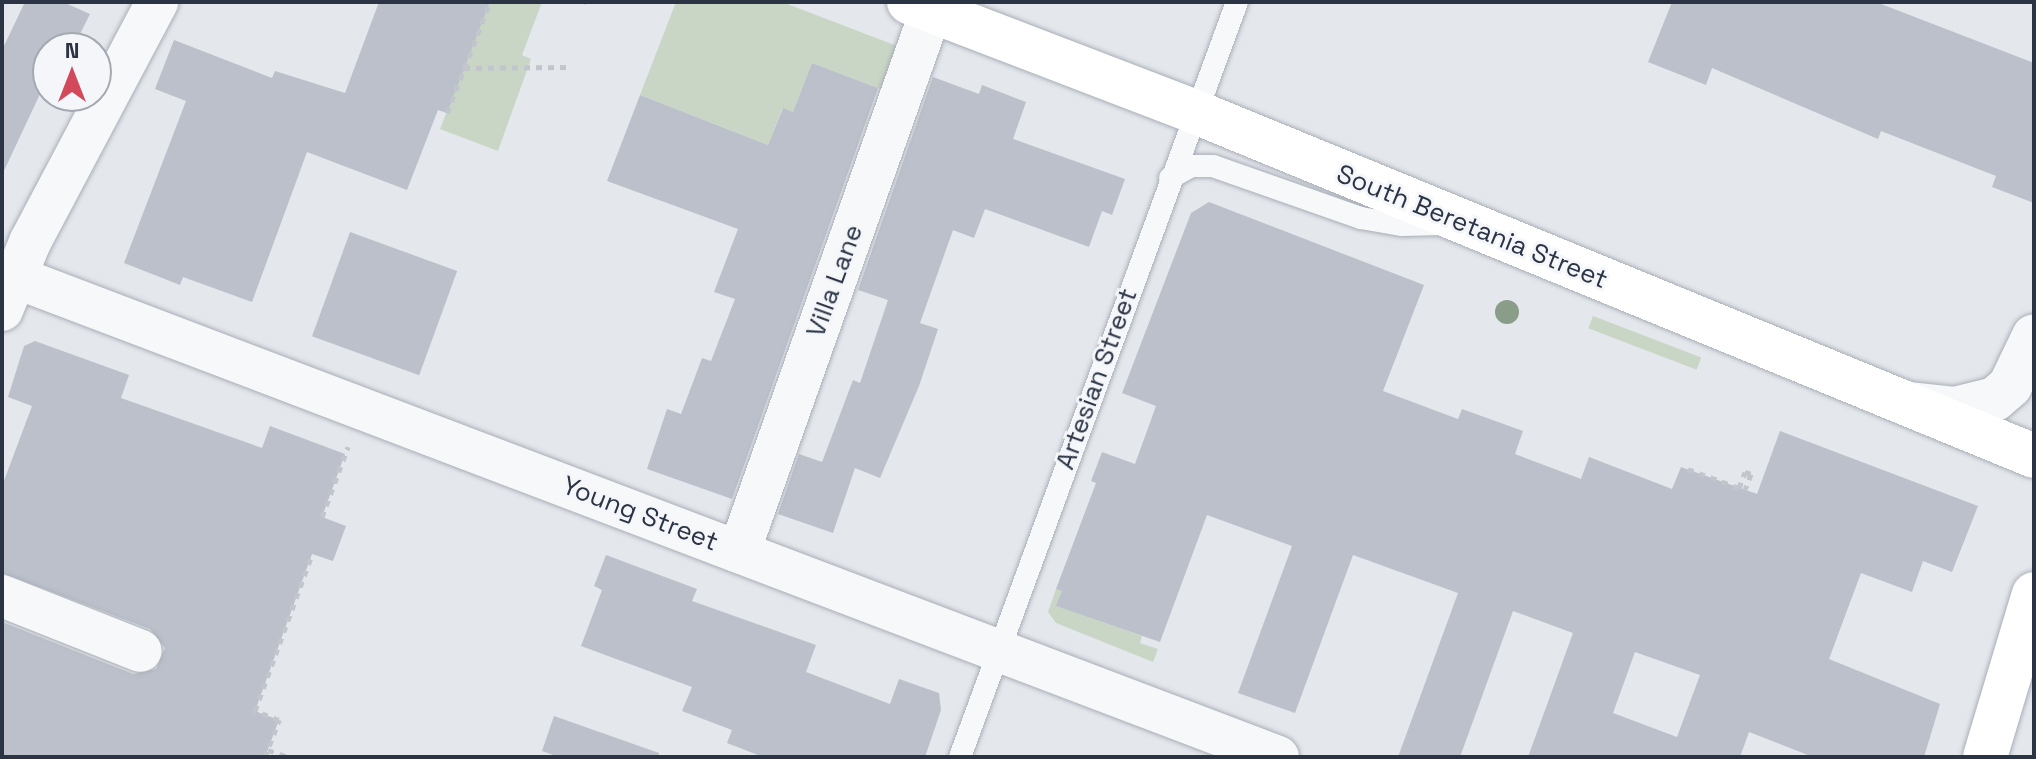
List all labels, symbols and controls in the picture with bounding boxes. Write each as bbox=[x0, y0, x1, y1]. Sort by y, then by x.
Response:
north arrow bbox=[32, 32, 112, 112]
text: N bbox=[65, 36, 79, 64]
street label: South Beretania Street bbox=[1332, 158, 1612, 296]
street label: Villa Lane bbox=[800, 221, 870, 341]
street label: Artesian Street bbox=[1050, 284, 1144, 474]
street label: Young Street bbox=[558, 470, 722, 558]

